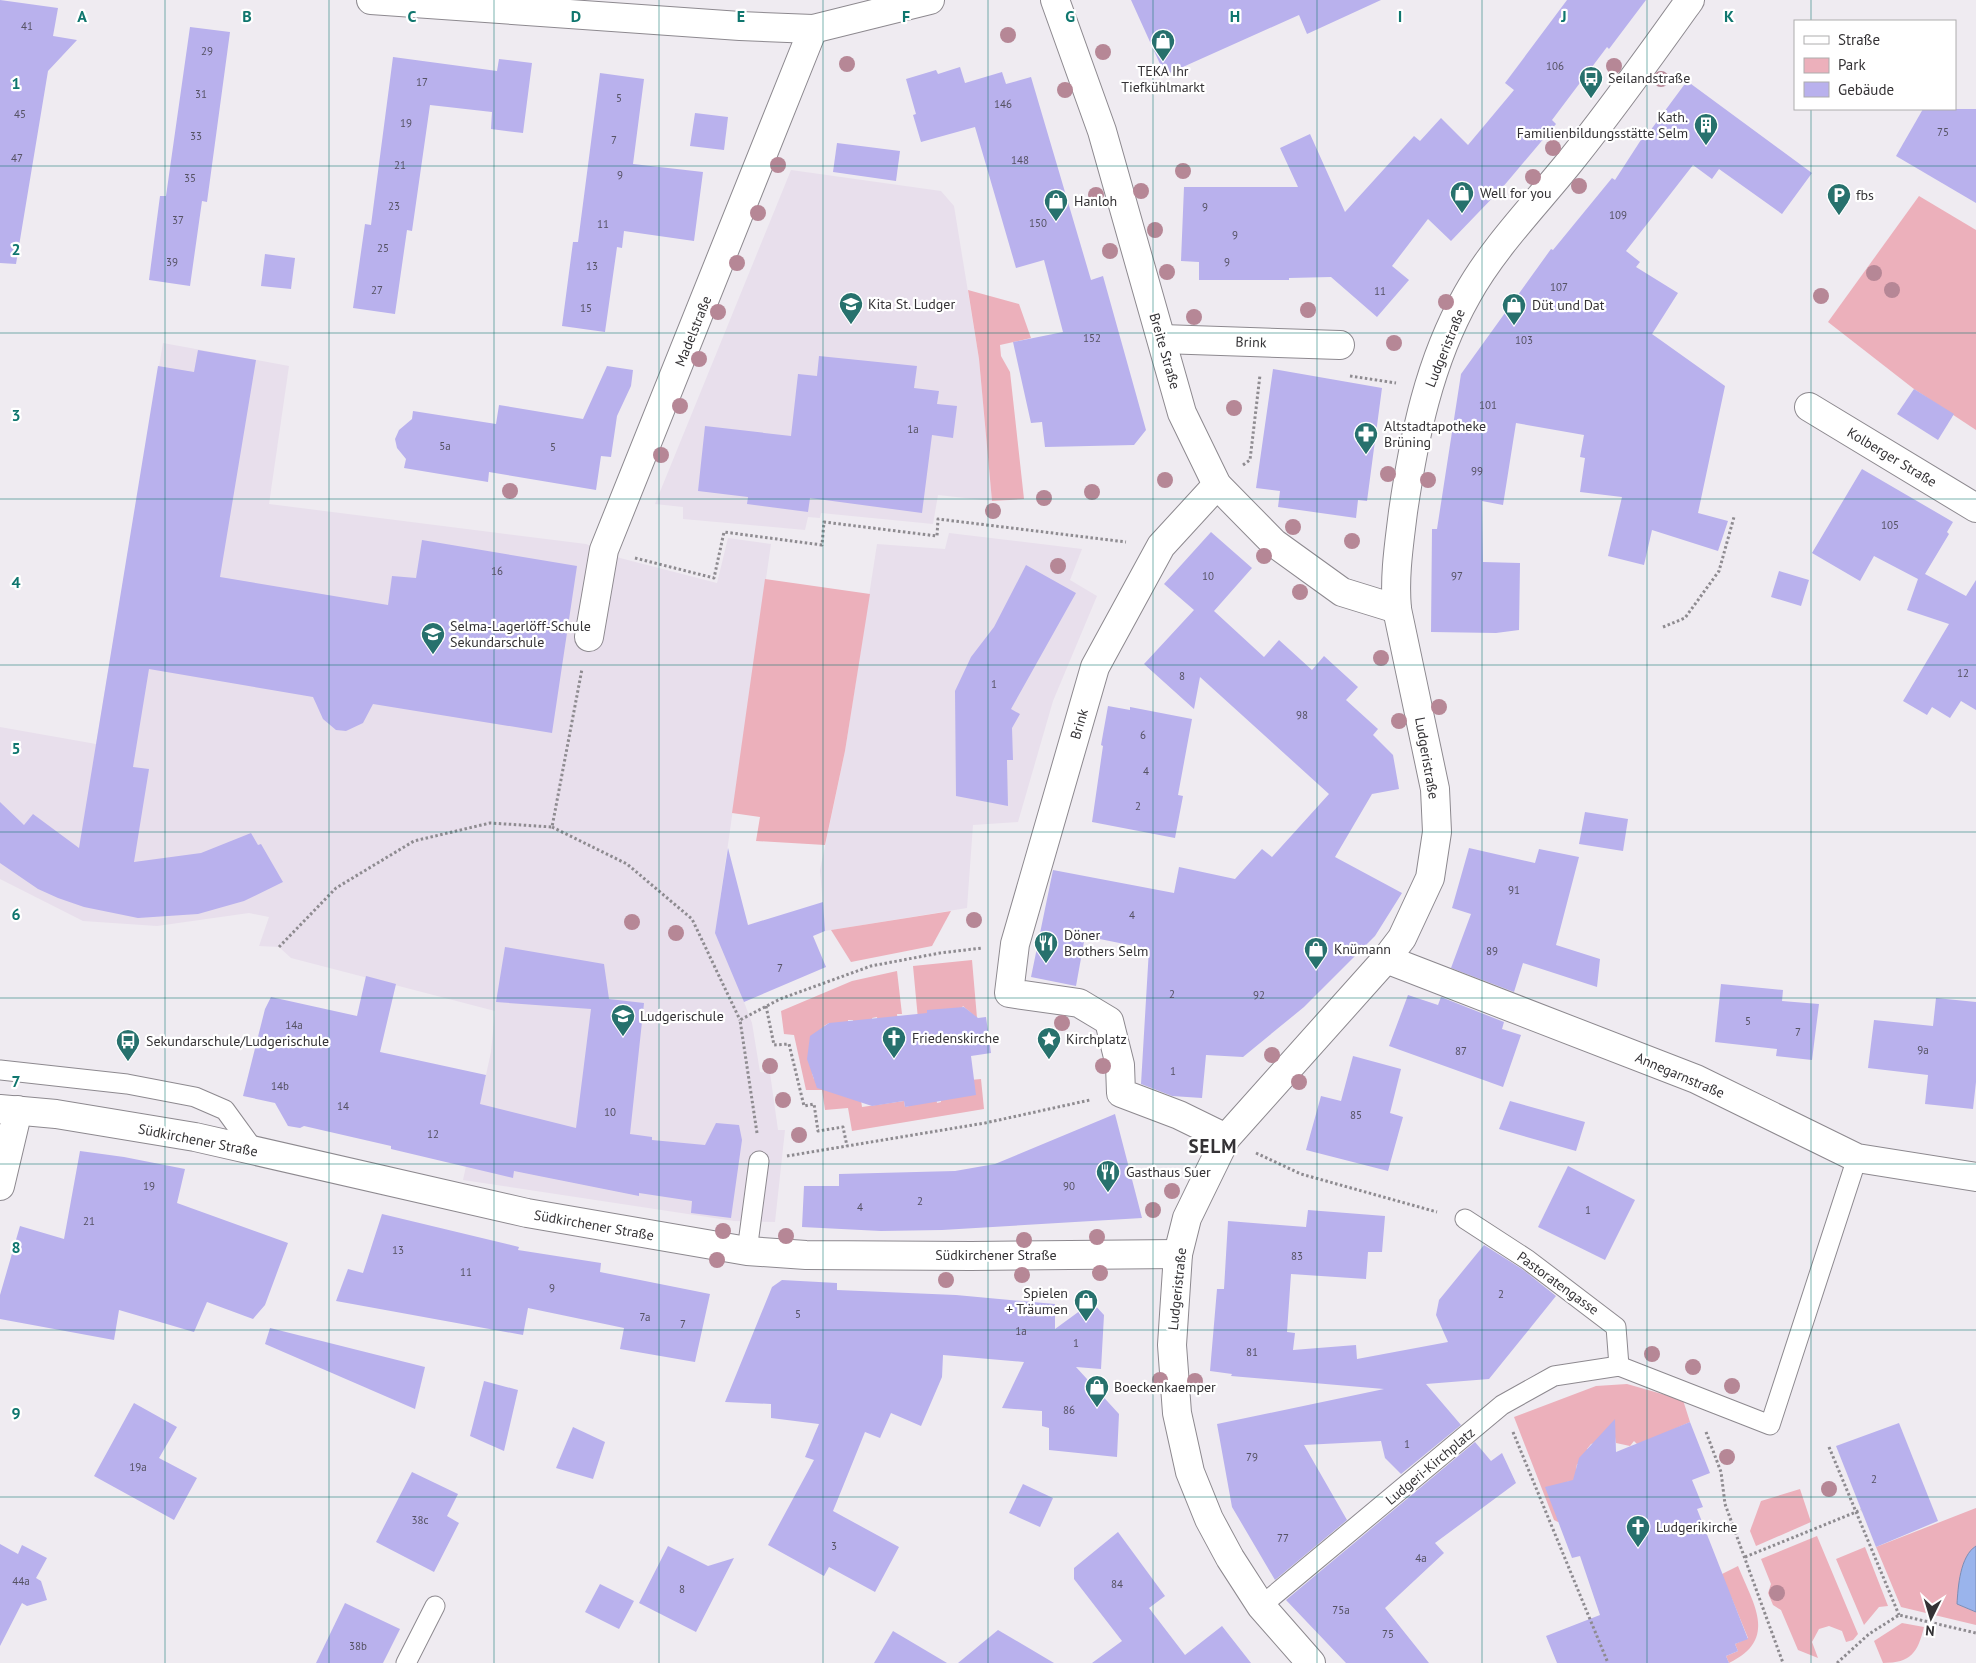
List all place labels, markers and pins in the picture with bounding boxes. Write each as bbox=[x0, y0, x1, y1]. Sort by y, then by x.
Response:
shop icon: TEKA Ihr Tiefkühlmarkt bbox=[1150, 28, 1176, 62]
place label: TEKA Ihr Tiefkühlmarkt bbox=[1121, 62, 1205, 96]
bus stop icon: Seilandstraße bbox=[1578, 65, 1604, 99]
place label: Seilandstraße bbox=[1608, 69, 1690, 87]
place label: Kath. Familienbildungsstätte Selm bbox=[1517, 108, 1688, 142]
building icon: Kath. Familienbildungsstätte Selm bbox=[1693, 112, 1719, 146]
shop icon: Well for you bbox=[1449, 180, 1475, 214]
parking icon: fbs bbox=[1826, 182, 1852, 216]
place label: Well for you bbox=[1480, 184, 1552, 202]
place label: fbs bbox=[1856, 186, 1874, 204]
shop icon: Hanloh bbox=[1043, 188, 1069, 222]
place label: Hanloh bbox=[1074, 192, 1117, 210]
school or university icon: Kita St. Ludger bbox=[838, 291, 864, 325]
shop icon: Düt und Dat bbox=[1501, 292, 1527, 326]
place label: Kita St. Ludger bbox=[868, 295, 955, 313]
place label: Düt und Dat bbox=[1532, 296, 1605, 314]
place label: Altstadtapotheke Brüning bbox=[1384, 417, 1486, 451]
pharmacy icon: Altstadtapotheke Brüning bbox=[1353, 421, 1379, 455]
place label: Selma-Lagerlöff-Schule Sekundarschule bbox=[450, 617, 591, 651]
school or university icon: Selma-Lagerlöff-Schule Sekundarschule bbox=[420, 621, 446, 655]
place label: Döner Brothers Selm bbox=[1064, 926, 1148, 960]
restaurant icon: Döner Brothers Selm bbox=[1033, 930, 1059, 964]
shop icon: Knümann bbox=[1303, 936, 1329, 970]
place label: Knümann bbox=[1334, 940, 1391, 958]
school or university icon: Ludgerischule bbox=[610, 1003, 636, 1037]
place label: Ludgerischule bbox=[640, 1007, 724, 1025]
church icon: Friedenskirche bbox=[881, 1025, 907, 1059]
place icon: Kirchplatz bbox=[1036, 1026, 1062, 1060]
bus stop icon: Sekundarschule/Ludgerischule bbox=[115, 1028, 141, 1062]
place label: Friedenskirche bbox=[912, 1029, 999, 1047]
place label: Kirchplatz bbox=[1066, 1030, 1127, 1048]
place label: Sekundarschule/Ludgerischule bbox=[146, 1032, 329, 1050]
restaurant icon: Gasthaus Suer bbox=[1095, 1159, 1121, 1193]
place label: Gasthaus Suer bbox=[1126, 1163, 1211, 1181]
place label: Spielen + Träumen bbox=[1006, 1284, 1068, 1318]
shop icon: Spielen + Träumen bbox=[1073, 1288, 1099, 1322]
shop icon: Boeckenkaemper bbox=[1084, 1374, 1110, 1408]
place label: Boeckenkaemper bbox=[1114, 1378, 1216, 1396]
church icon: Ludgerikirche bbox=[1625, 1514, 1651, 1548]
place label: Ludgerikirche bbox=[1656, 1518, 1737, 1536]

